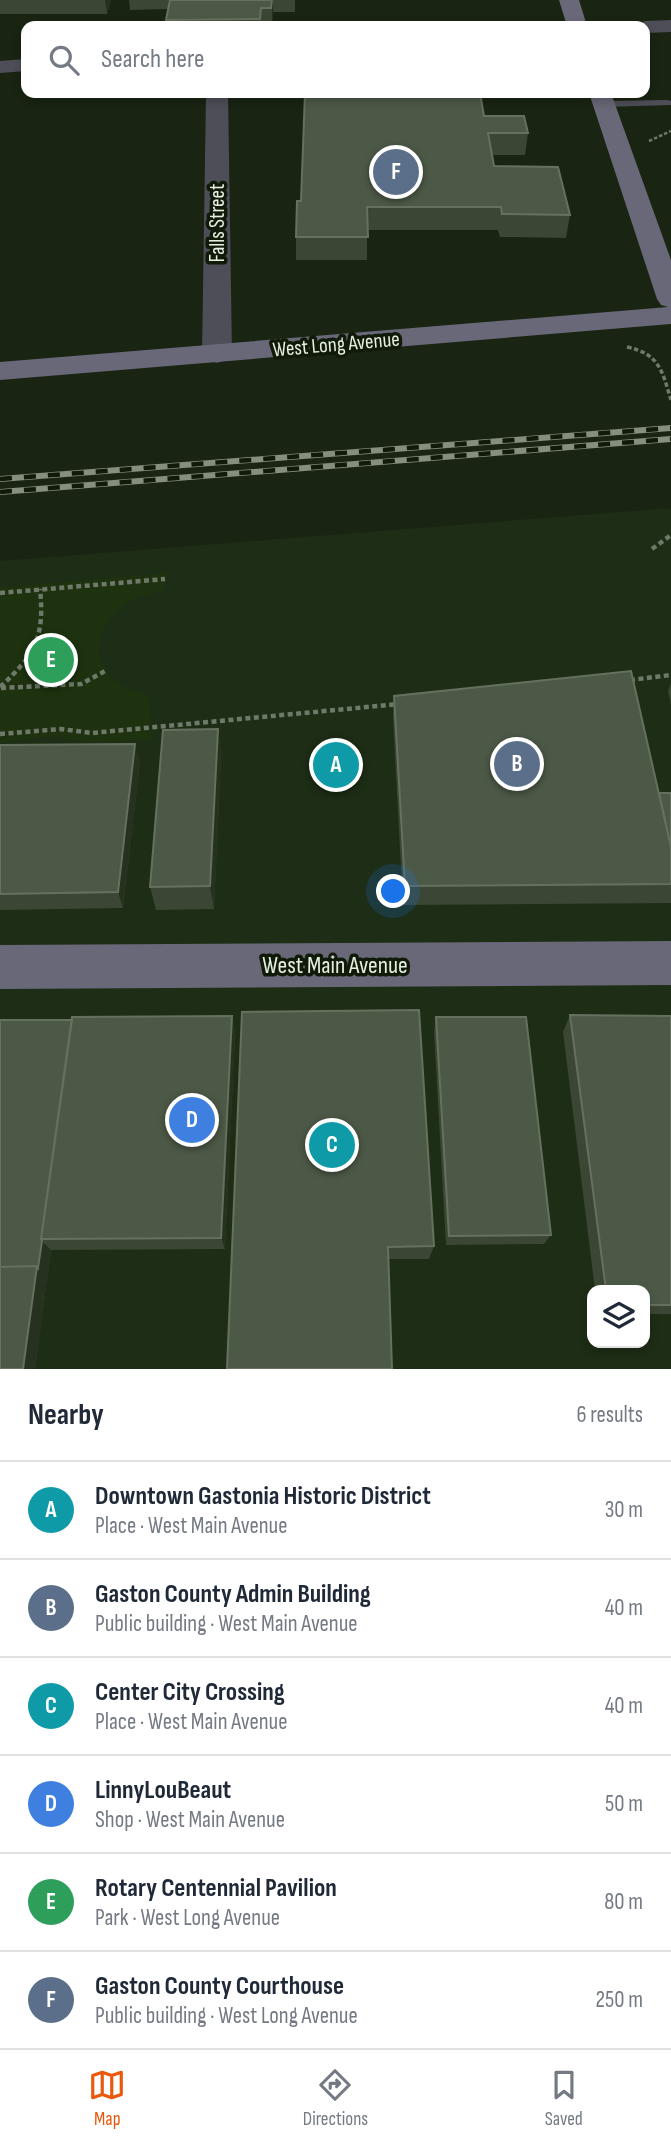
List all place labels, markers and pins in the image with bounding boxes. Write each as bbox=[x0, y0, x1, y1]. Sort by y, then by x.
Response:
pin: F bbox=[373, 146, 419, 198]
pin: E bbox=[28, 634, 74, 686]
pin: B bbox=[494, 738, 540, 790]
pin: A bbox=[313, 739, 359, 791]
pin: D bbox=[169, 1094, 215, 1146]
pin: C bbox=[309, 1119, 355, 1171]

